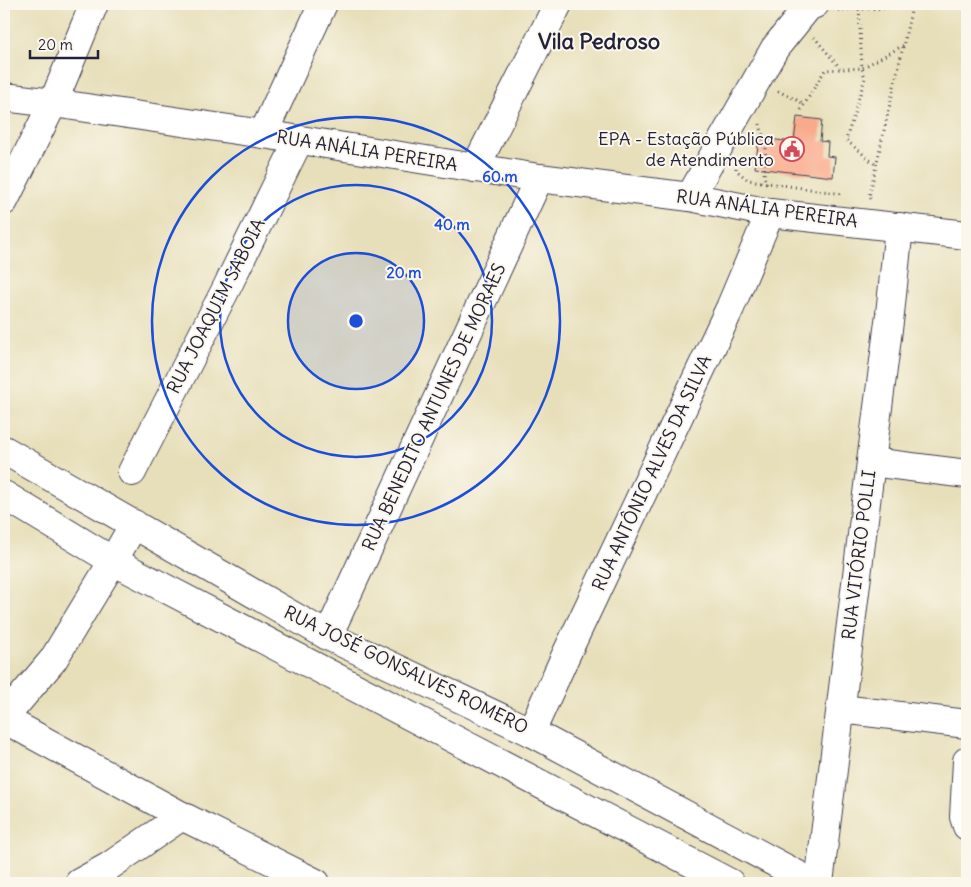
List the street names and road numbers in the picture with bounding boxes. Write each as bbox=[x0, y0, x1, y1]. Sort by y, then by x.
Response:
street label: RUA ANÁLIA PEREIRA bbox=[275, 125, 459, 176]
street label: RUA ANÁLIA PEREIRA bbox=[675, 184, 859, 233]
street label: RUA JOAQUIM SABOIA bbox=[161, 214, 270, 397]
street label: RUA BENEDITO ANTUNES DE MORAES bbox=[357, 259, 511, 554]
street label: RUA ANTÔNIO ALVES DA SILVA bbox=[587, 351, 716, 594]
street label: RUA VITÓRIO POLLI bbox=[837, 469, 880, 641]
street label: RUA JOSÉ GONSALVES ROMERO bbox=[280, 600, 532, 739]

